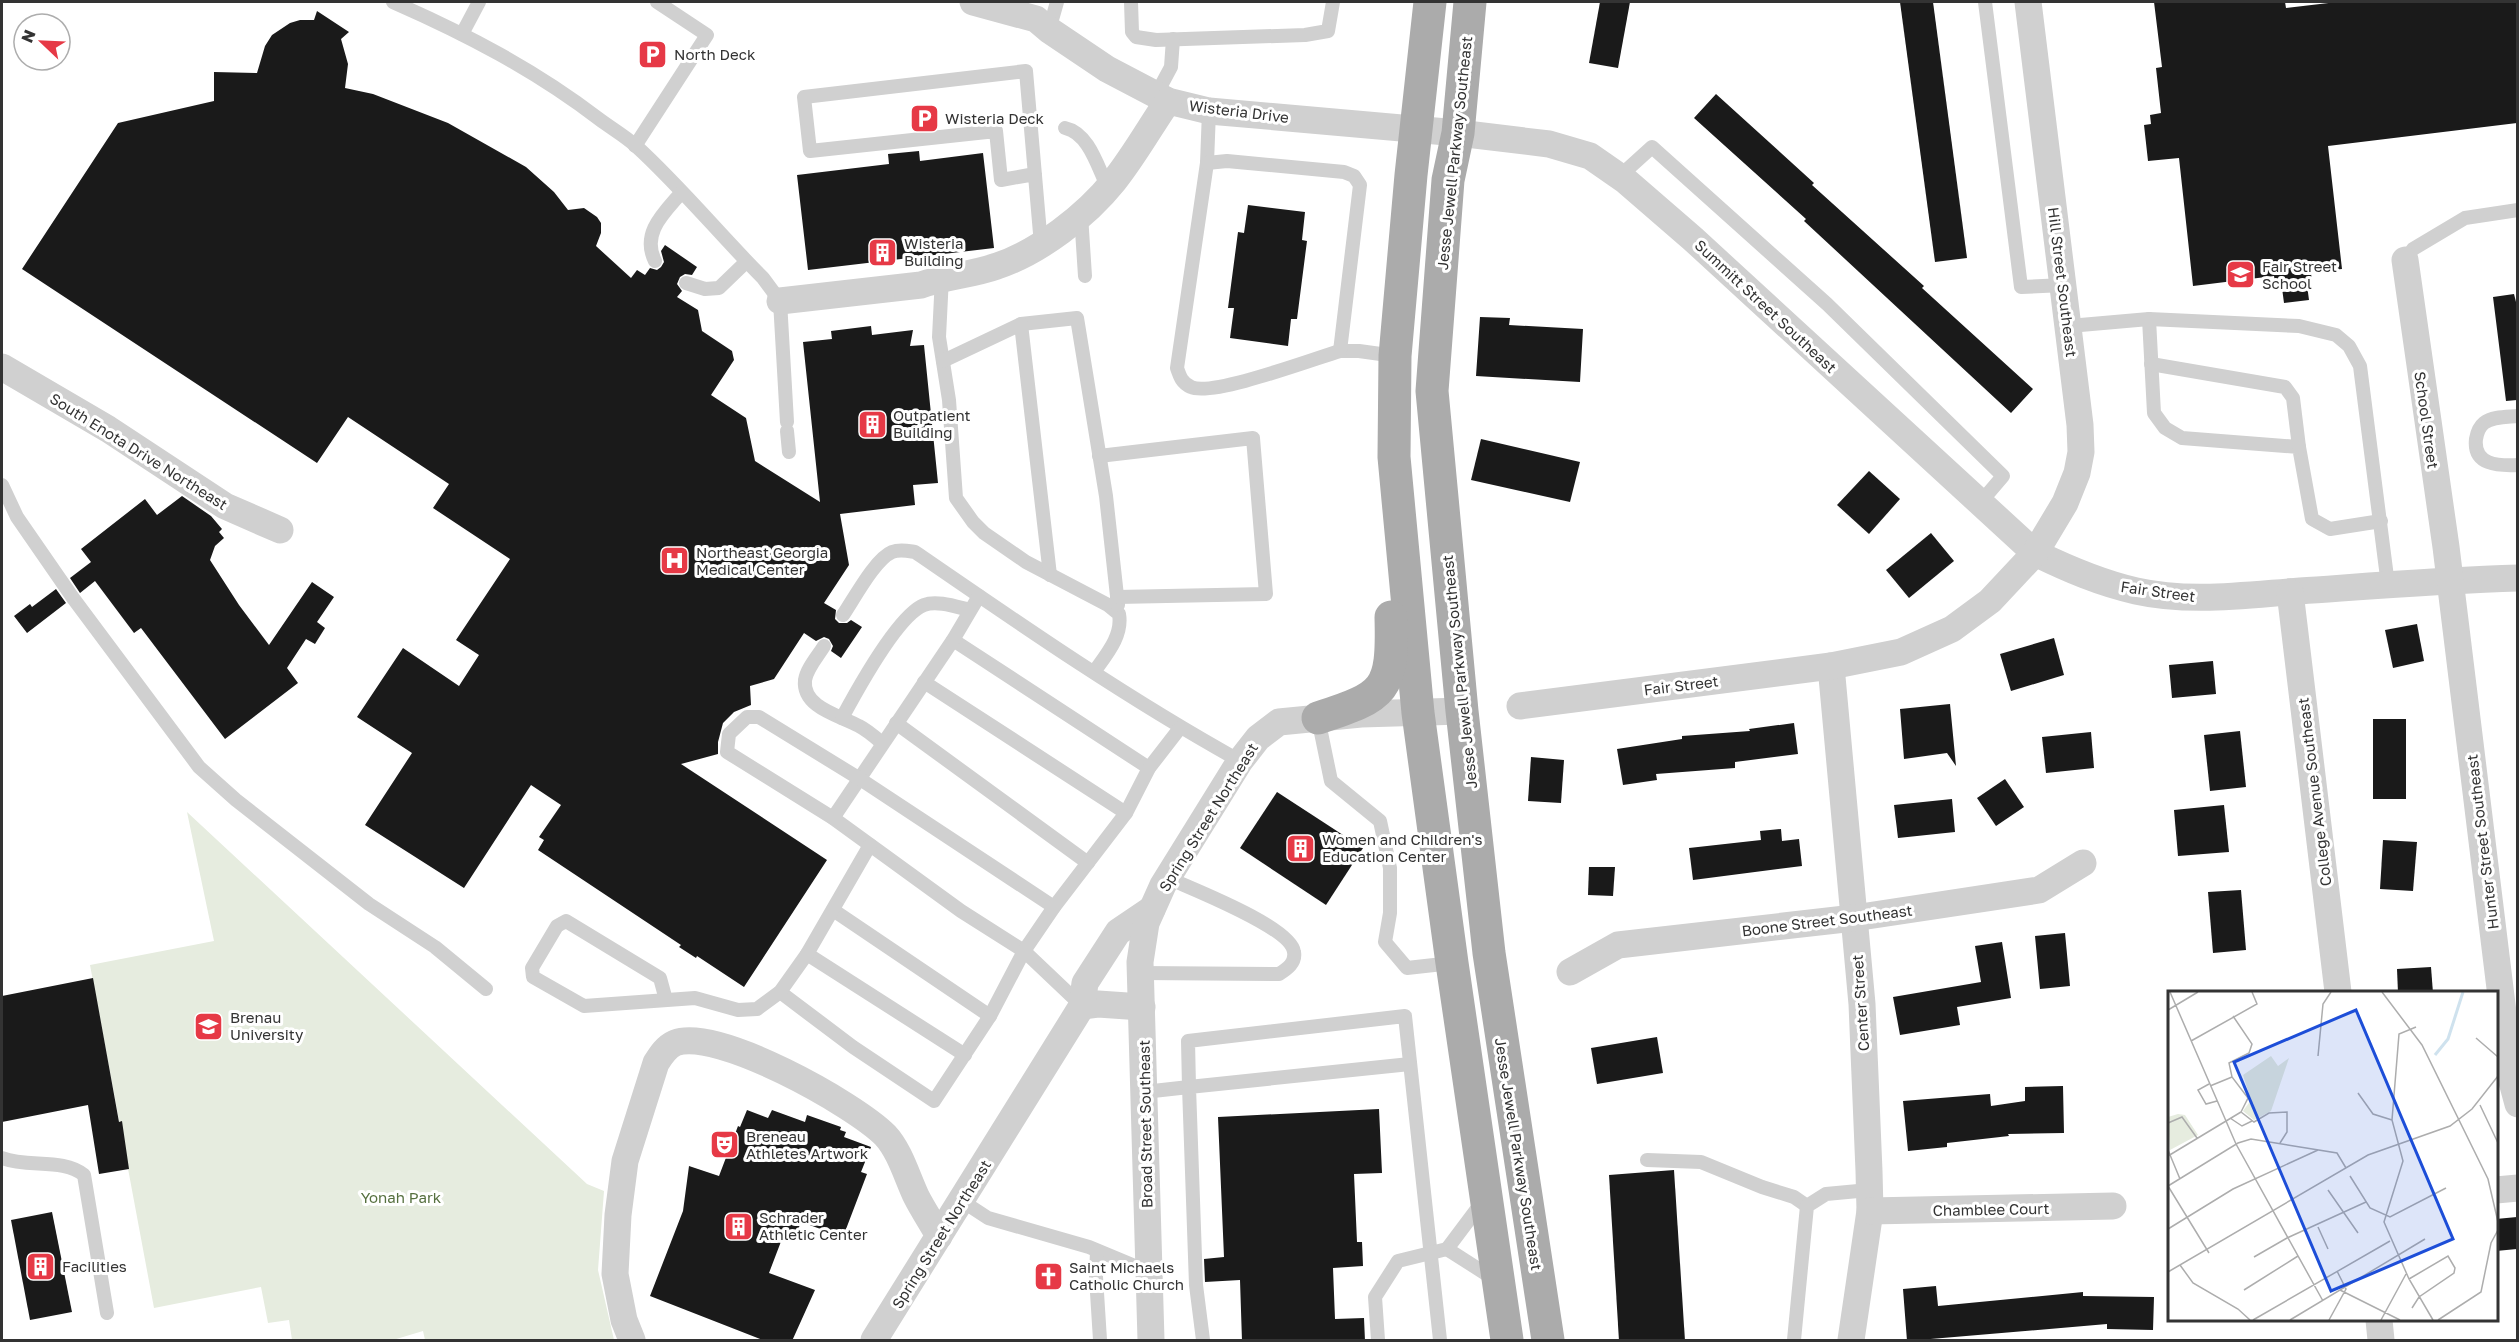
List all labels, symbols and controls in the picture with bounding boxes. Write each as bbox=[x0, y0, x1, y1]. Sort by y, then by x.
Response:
north arrow bbox=[12, 12, 72, 72]
text: N bbox=[17, 27, 40, 46]
street label: Jesse Jewell Parkway Southeast bbox=[1433, 35, 1475, 271]
parking icon: North Deck bbox=[637, 38, 669, 70]
place label: North Deck bbox=[674, 45, 756, 63]
street label: Wisteria Drive bbox=[1188, 96, 1290, 126]
parking icon: Wisteria Deck bbox=[908, 102, 940, 134]
place label: Wisteria Deck bbox=[945, 109, 1045, 127]
street label: Hill Street Southeast bbox=[2045, 206, 2081, 358]
place label: Wisteria Building bbox=[904, 234, 964, 269]
building icon: Wisteria Building bbox=[867, 236, 899, 268]
street label: Summitt Street Southeast bbox=[1691, 236, 1841, 376]
place label: Fair Street School bbox=[2262, 257, 2337, 292]
school or university icon: Fair Street School bbox=[2225, 259, 2257, 291]
street label: School Street bbox=[2411, 370, 2443, 470]
street label: South Enota Drive Northeast bbox=[47, 389, 231, 513]
place label: Outpatient Building bbox=[893, 406, 971, 441]
building icon: Outpatient Building bbox=[856, 408, 888, 440]
place label: Northeast Georgia Medical Center bbox=[696, 543, 828, 578]
hospital icon: Northeast Georgia Medical Center bbox=[659, 545, 691, 577]
street label: Jesse Jewell Parkway Southeast bbox=[1438, 554, 1480, 790]
street label: Fair Street bbox=[2120, 577, 2196, 605]
street label: Fair Street bbox=[1643, 671, 1719, 699]
street label: College Avenue Southeast bbox=[2294, 697, 2334, 887]
street label: Spring Street Northeast bbox=[1155, 739, 1261, 895]
street label: Hunter Street Southeast bbox=[2462, 754, 2502, 930]
place label: Women and Children's Education Center bbox=[1322, 830, 1483, 865]
building icon: Women and Children's Education Center bbox=[1285, 832, 1317, 864]
street label: Boone Street Southeast bbox=[1741, 901, 1913, 939]
street label: Center Street bbox=[1848, 954, 1872, 1052]
inset map bbox=[2168, 991, 2498, 1321]
place label: Brenau University bbox=[230, 1008, 304, 1043]
school or university icon: Brenau University bbox=[193, 1010, 225, 1042]
street label: Jesse Jewell Parkway Southeast bbox=[1492, 1036, 1546, 1272]
street label: Broad Street Southeast bbox=[1135, 1040, 1155, 1208]
place label: Breneau Athletes Artwork bbox=[746, 1127, 869, 1162]
theatre icon: Breneau Athletes Artwork bbox=[709, 1129, 741, 1161]
street label: Spring Street Northeast bbox=[888, 1156, 994, 1312]
park label: Yonah Park bbox=[361, 1188, 442, 1206]
street label: Chamblee Court bbox=[1933, 1199, 2049, 1219]
place label: Schrader Athletic Center bbox=[759, 1208, 868, 1243]
building icon: Schrader Athletic Center bbox=[722, 1210, 754, 1242]
building icon: Facilities bbox=[25, 1250, 57, 1282]
place label: Facilities bbox=[62, 1257, 127, 1275]
place label: Saint Michaels Catholic Church bbox=[1069, 1258, 1184, 1293]
church icon: Saint Michaels Catholic Church bbox=[1032, 1260, 1064, 1292]

